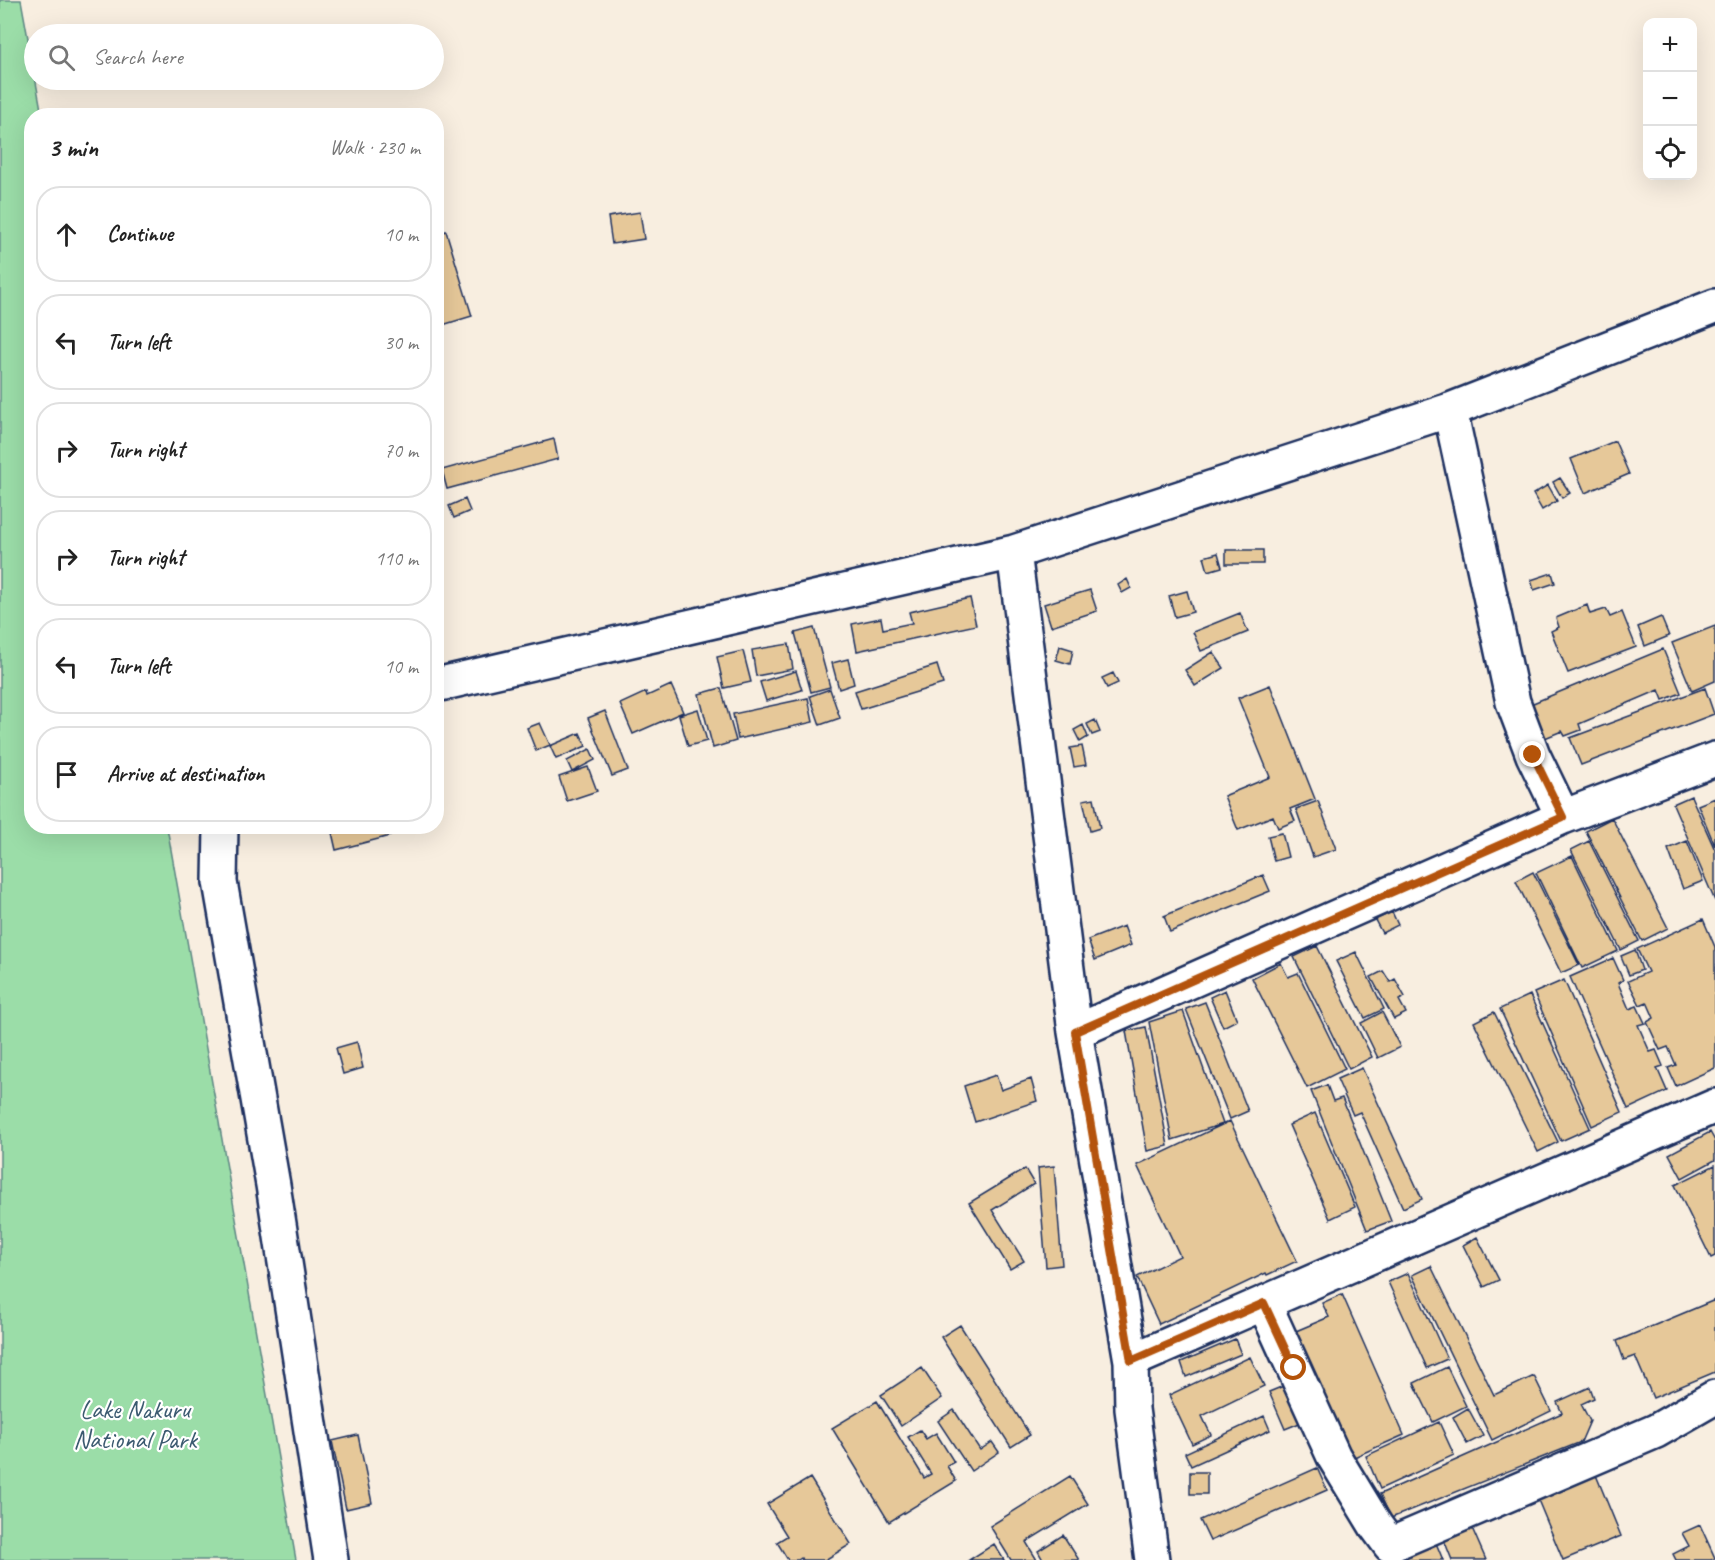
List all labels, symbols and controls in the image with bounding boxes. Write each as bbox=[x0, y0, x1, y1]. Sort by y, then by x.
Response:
map controls bbox=[1643, 18, 1697, 180]
button: + bbox=[1643, 18, 1697, 72]
search box bbox=[24, 24, 444, 90]
icon: search bbox=[45, 41, 78, 74]
text: Search here bbox=[93, 43, 183, 71]
button: − bbox=[1643, 72, 1697, 126]
button: locate bbox=[1643, 126, 1697, 180]
text: 3 min bbox=[48, 131, 98, 164]
text: Walk · 230 m bbox=[330, 135, 420, 160]
icon: ahead bbox=[50, 218, 83, 251]
text: Continue bbox=[107, 220, 173, 248]
text: 10 m bbox=[384, 222, 418, 247]
icon: left bbox=[50, 326, 83, 359]
text: Turn left bbox=[107, 328, 171, 356]
text: 30 m bbox=[384, 330, 418, 355]
icon: right bbox=[50, 434, 83, 467]
text: Turn right bbox=[107, 436, 184, 464]
text: 70 m bbox=[384, 438, 418, 463]
icon: right bbox=[50, 542, 83, 575]
text: Turn right bbox=[107, 544, 184, 572]
text: 110 m bbox=[375, 546, 418, 571]
icon: left bbox=[50, 650, 83, 683]
text: Turn left bbox=[107, 652, 171, 680]
text: 10 m bbox=[384, 654, 418, 679]
route end bbox=[1519, 741, 1545, 767]
icon: arrive bbox=[50, 758, 83, 791]
text: Arrive at destination bbox=[107, 760, 264, 788]
route start bbox=[1280, 1354, 1306, 1380]
park label: Lake Nakuru National Park bbox=[73, 1393, 198, 1456]

